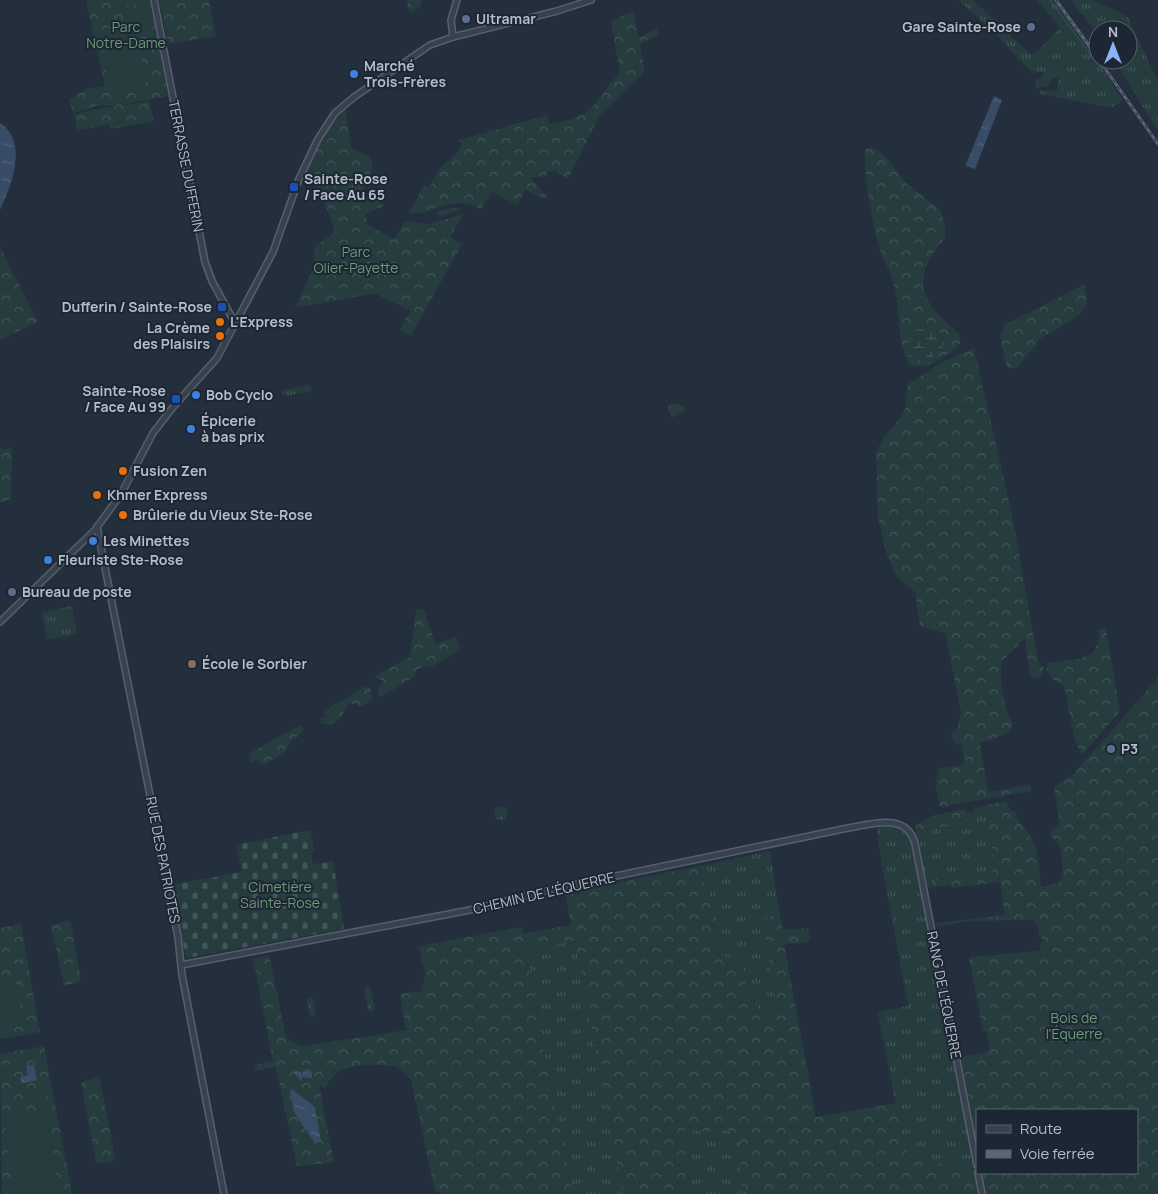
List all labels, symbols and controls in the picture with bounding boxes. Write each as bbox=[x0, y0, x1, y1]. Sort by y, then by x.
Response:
place label: Ultramar bbox=[476, 9, 536, 28]
marker: Ultramar bbox=[460, 13, 472, 25]
park label: Parc Notre-Dame bbox=[86, 17, 166, 52]
place label: Gare Sainte-Rose bbox=[902, 17, 1021, 36]
north arrow bbox=[1088, 20, 1138, 70]
marker: Gare Sainte-Rose bbox=[1025, 21, 1037, 33]
text: N bbox=[1108, 22, 1118, 41]
place label: Marché Trois-Frères bbox=[364, 56, 446, 91]
marker: Marché Trois-Frères bbox=[348, 68, 360, 80]
street label: TERRASSE DUFFERIN bbox=[164, 98, 209, 233]
place label: Sainte-Rose / Face Au 65 bbox=[304, 169, 388, 204]
marker: Sainte-Rose / Face Au 65 bbox=[288, 181, 300, 193]
park label: Parc Olier-Payette bbox=[313, 242, 399, 277]
place label: Dufferin / Sainte-Rose bbox=[62, 297, 212, 316]
marker: Dufferin / Sainte-Rose bbox=[216, 301, 228, 313]
place label: L'Express bbox=[230, 312, 293, 331]
marker: L'Express bbox=[214, 316, 226, 328]
place label: La Crème des Plaisirs bbox=[133, 318, 210, 353]
marker: La Crème des Plaisirs bbox=[214, 330, 226, 342]
place label: Sainte-Rose / Face Au 99 bbox=[82, 381, 166, 416]
place label: Bob Cyclo bbox=[206, 385, 274, 404]
marker: Bob Cyclo bbox=[190, 389, 202, 401]
marker: Sainte-Rose / Face Au 99 bbox=[170, 393, 182, 405]
place label: Épicerie à bas prix bbox=[201, 411, 265, 446]
marker: Épicerie à bas prix bbox=[185, 423, 197, 435]
place label: Fusion Zen bbox=[133, 461, 207, 480]
marker: Fusion Zen bbox=[117, 465, 129, 477]
place label: Khmer Express bbox=[107, 485, 208, 504]
marker: Khmer Express bbox=[91, 489, 103, 501]
place label: Brûlerie du Vieux Ste-Rose bbox=[133, 505, 313, 524]
marker: Brûlerie du Vieux Ste-Rose bbox=[117, 509, 129, 521]
place label: Les Minettes bbox=[103, 531, 190, 550]
marker: Les Minettes bbox=[87, 535, 99, 547]
place label: Fleuriste Ste-Rose bbox=[58, 550, 183, 569]
marker: Fleuriste Ste-Rose bbox=[42, 554, 54, 566]
place label: Bureau de poste bbox=[22, 582, 132, 601]
marker: Bureau de poste bbox=[6, 586, 18, 598]
place label: École le Sorbier bbox=[202, 654, 307, 673]
marker: École le Sorbier bbox=[186, 658, 198, 670]
place label: P3 bbox=[1121, 739, 1138, 758]
marker: P3 bbox=[1105, 743, 1117, 755]
street label: RUE DES PATRIOTES bbox=[142, 795, 185, 925]
street label: CHEMIN DE L'ÉQUERRE bbox=[471, 867, 617, 918]
park label: Cimetière Sainte-Rose bbox=[240, 877, 320, 912]
street label: RANG DE L'ÉQUERRE bbox=[923, 929, 966, 1060]
park label: Bois de l'Équerre bbox=[1046, 1008, 1102, 1043]
legend bbox=[976, 1109, 1138, 1174]
text: Route bbox=[1020, 1118, 1062, 1139]
text: Voie ferrée bbox=[1020, 1143, 1095, 1164]

